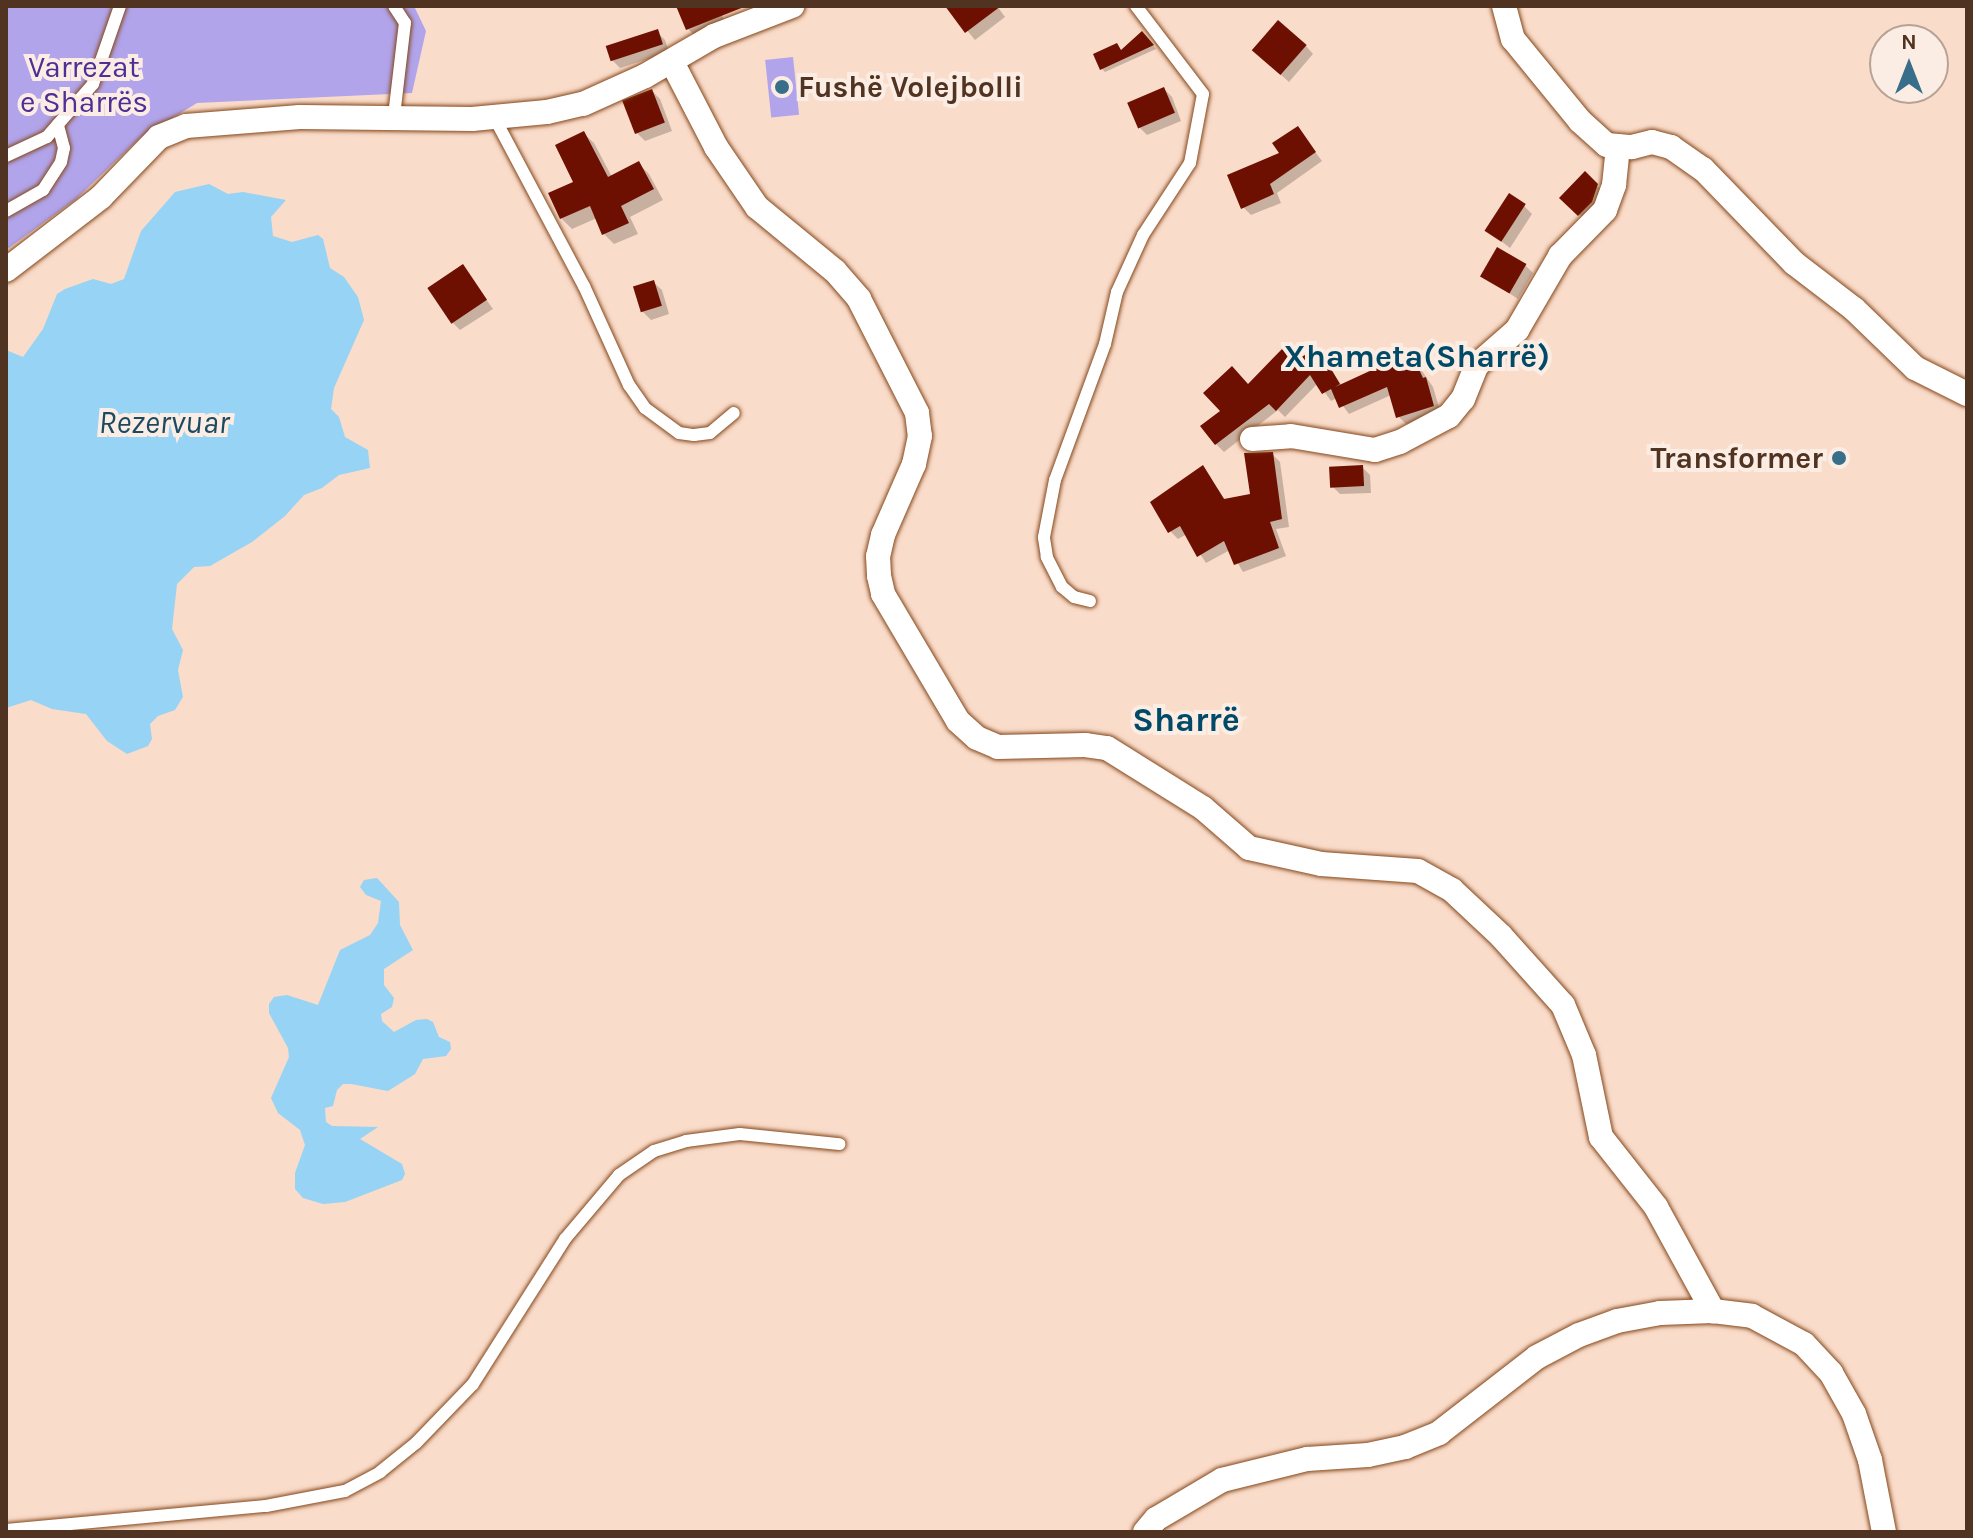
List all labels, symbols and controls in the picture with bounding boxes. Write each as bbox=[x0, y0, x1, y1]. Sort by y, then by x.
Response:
north arrow bbox=[1869, 24, 1949, 104]
text: N bbox=[1901, 29, 1917, 55]
park label: Varrezat e Sharrës bbox=[20, 49, 148, 120]
place label: Fushë Volejbolli bbox=[798, 69, 1023, 105]
marker: Fushë Volejbolli bbox=[773, 78, 791, 96]
district label: Xhameta(Sharrë) bbox=[1284, 338, 1550, 376]
water label: Rezervuar bbox=[99, 404, 229, 442]
place label: Transformer bbox=[1650, 440, 1823, 476]
marker: Transformer bbox=[1830, 449, 1848, 467]
district label: Sharrë bbox=[1132, 701, 1240, 741]

